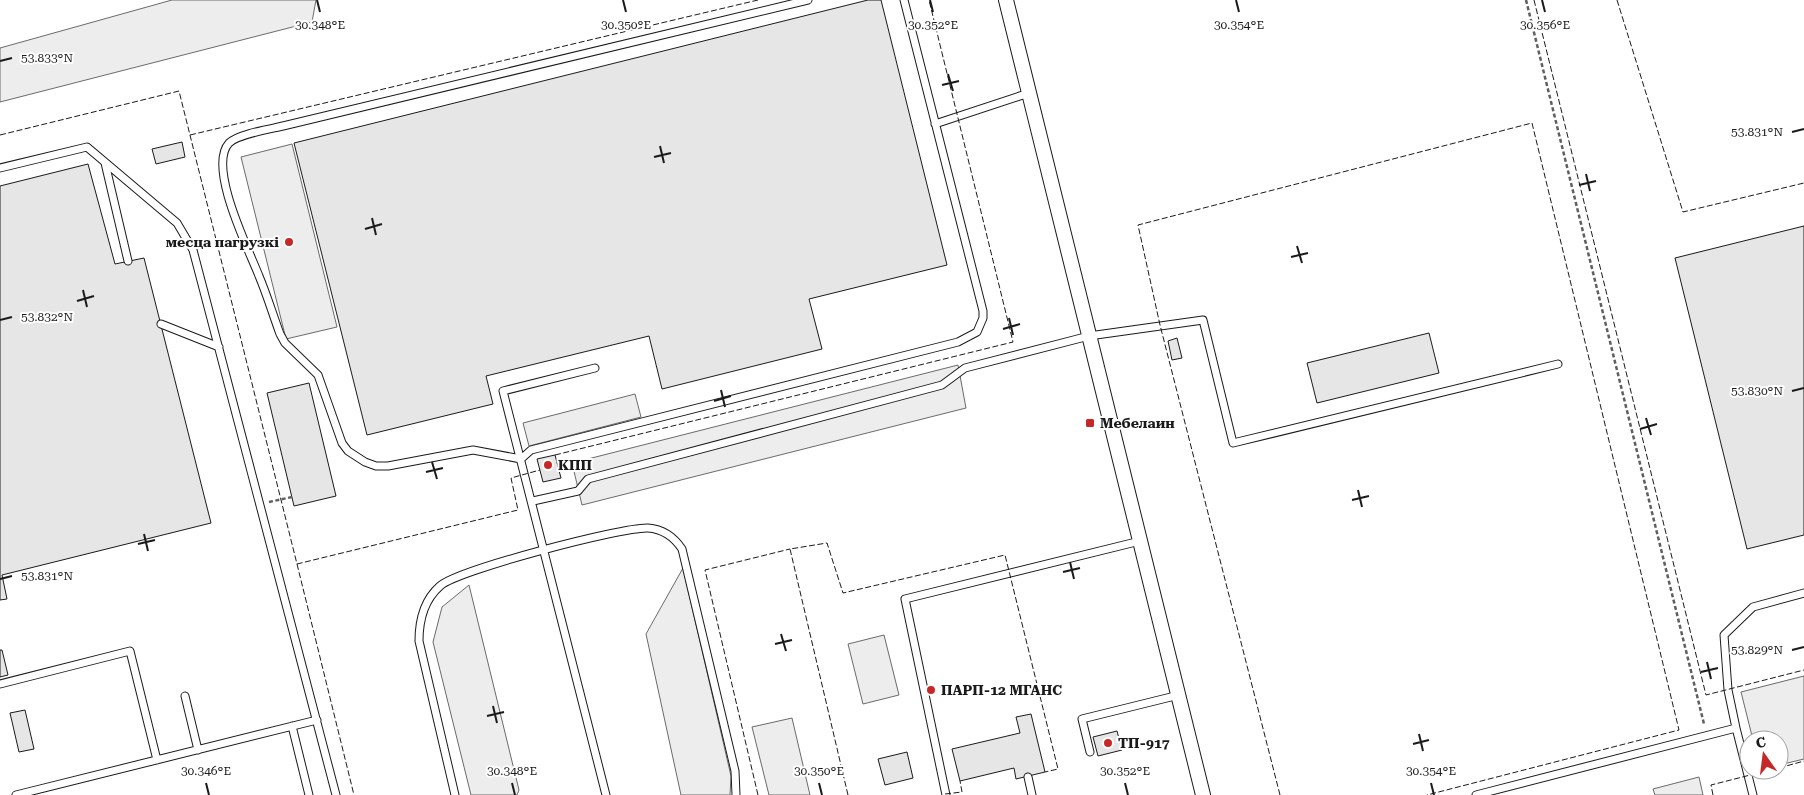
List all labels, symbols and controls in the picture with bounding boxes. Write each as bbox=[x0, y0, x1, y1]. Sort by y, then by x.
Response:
text: 30.348°E bbox=[295, 18, 345, 32]
text: 30.350°E bbox=[601, 18, 651, 32]
text: 30.352°E bbox=[908, 18, 958, 32]
text: 30.354°E bbox=[1214, 18, 1264, 32]
text: 30.356°E bbox=[1520, 18, 1570, 32]
text: 53.833°N bbox=[21, 51, 73, 65]
text: 53.831°N bbox=[1731, 125, 1783, 139]
place label: месца пагрузкі bbox=[166, 234, 279, 250]
marker: месца пагрузкі bbox=[283, 236, 295, 248]
text: 53.832°N bbox=[21, 310, 73, 324]
text: 53.830°N bbox=[1731, 384, 1783, 398]
place label: Мебелаин bbox=[1100, 415, 1175, 431]
marker: Мебелаин bbox=[1084, 417, 1096, 429]
place label: КПП bbox=[558, 457, 592, 473]
marker: КПП bbox=[542, 459, 554, 471]
text: 53.831°N bbox=[21, 569, 73, 583]
text: 53.829°N bbox=[1731, 643, 1783, 657]
place label: ПАРП-12 МГАНС bbox=[941, 682, 1062, 698]
marker: ПАРП-12 МГАНС bbox=[925, 684, 937, 696]
north arrow bbox=[1739, 730, 1789, 780]
text: С bbox=[1754, 733, 1768, 751]
place label: ТП-917 bbox=[1118, 735, 1170, 751]
marker: ТП-917 bbox=[1102, 737, 1114, 749]
text: 30.346°E bbox=[181, 764, 231, 778]
text: 30.348°E bbox=[487, 764, 537, 778]
text: 30.350°E bbox=[794, 764, 844, 778]
text: 30.352°E bbox=[1100, 764, 1150, 778]
text: 30.354°E bbox=[1406, 764, 1456, 778]

